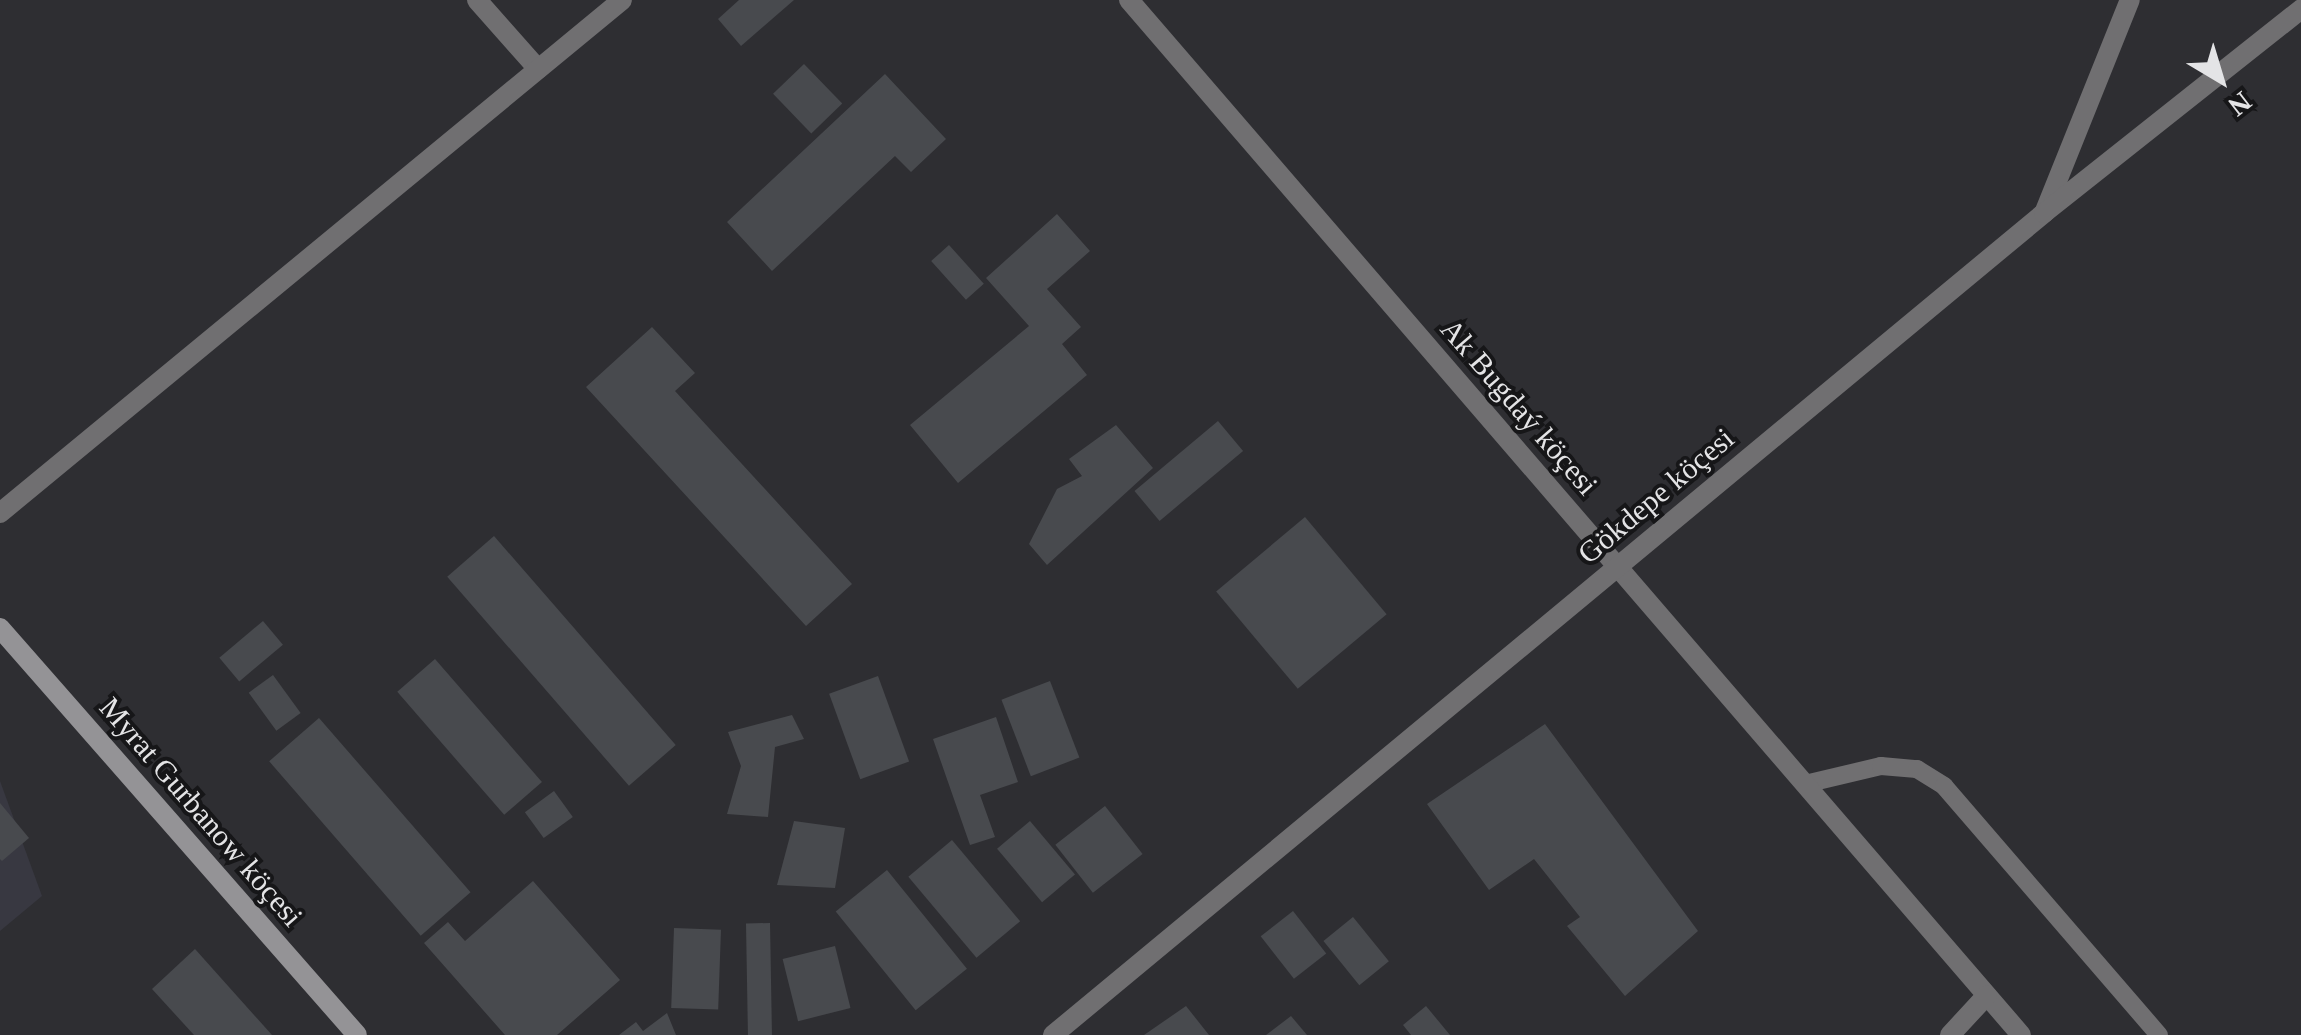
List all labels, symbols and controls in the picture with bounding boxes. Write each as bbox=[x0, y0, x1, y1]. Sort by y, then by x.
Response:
north arrow bbox=[2171, 30, 2271, 130]
text: N bbox=[2222, 86, 2257, 122]
street label: Ak Bugdaý köçesi bbox=[1433, 312, 1605, 502]
street label: Gökdepe köçesi bbox=[1571, 420, 1741, 572]
street label: Myrat Gurbanow köçesi bbox=[92, 690, 310, 934]

